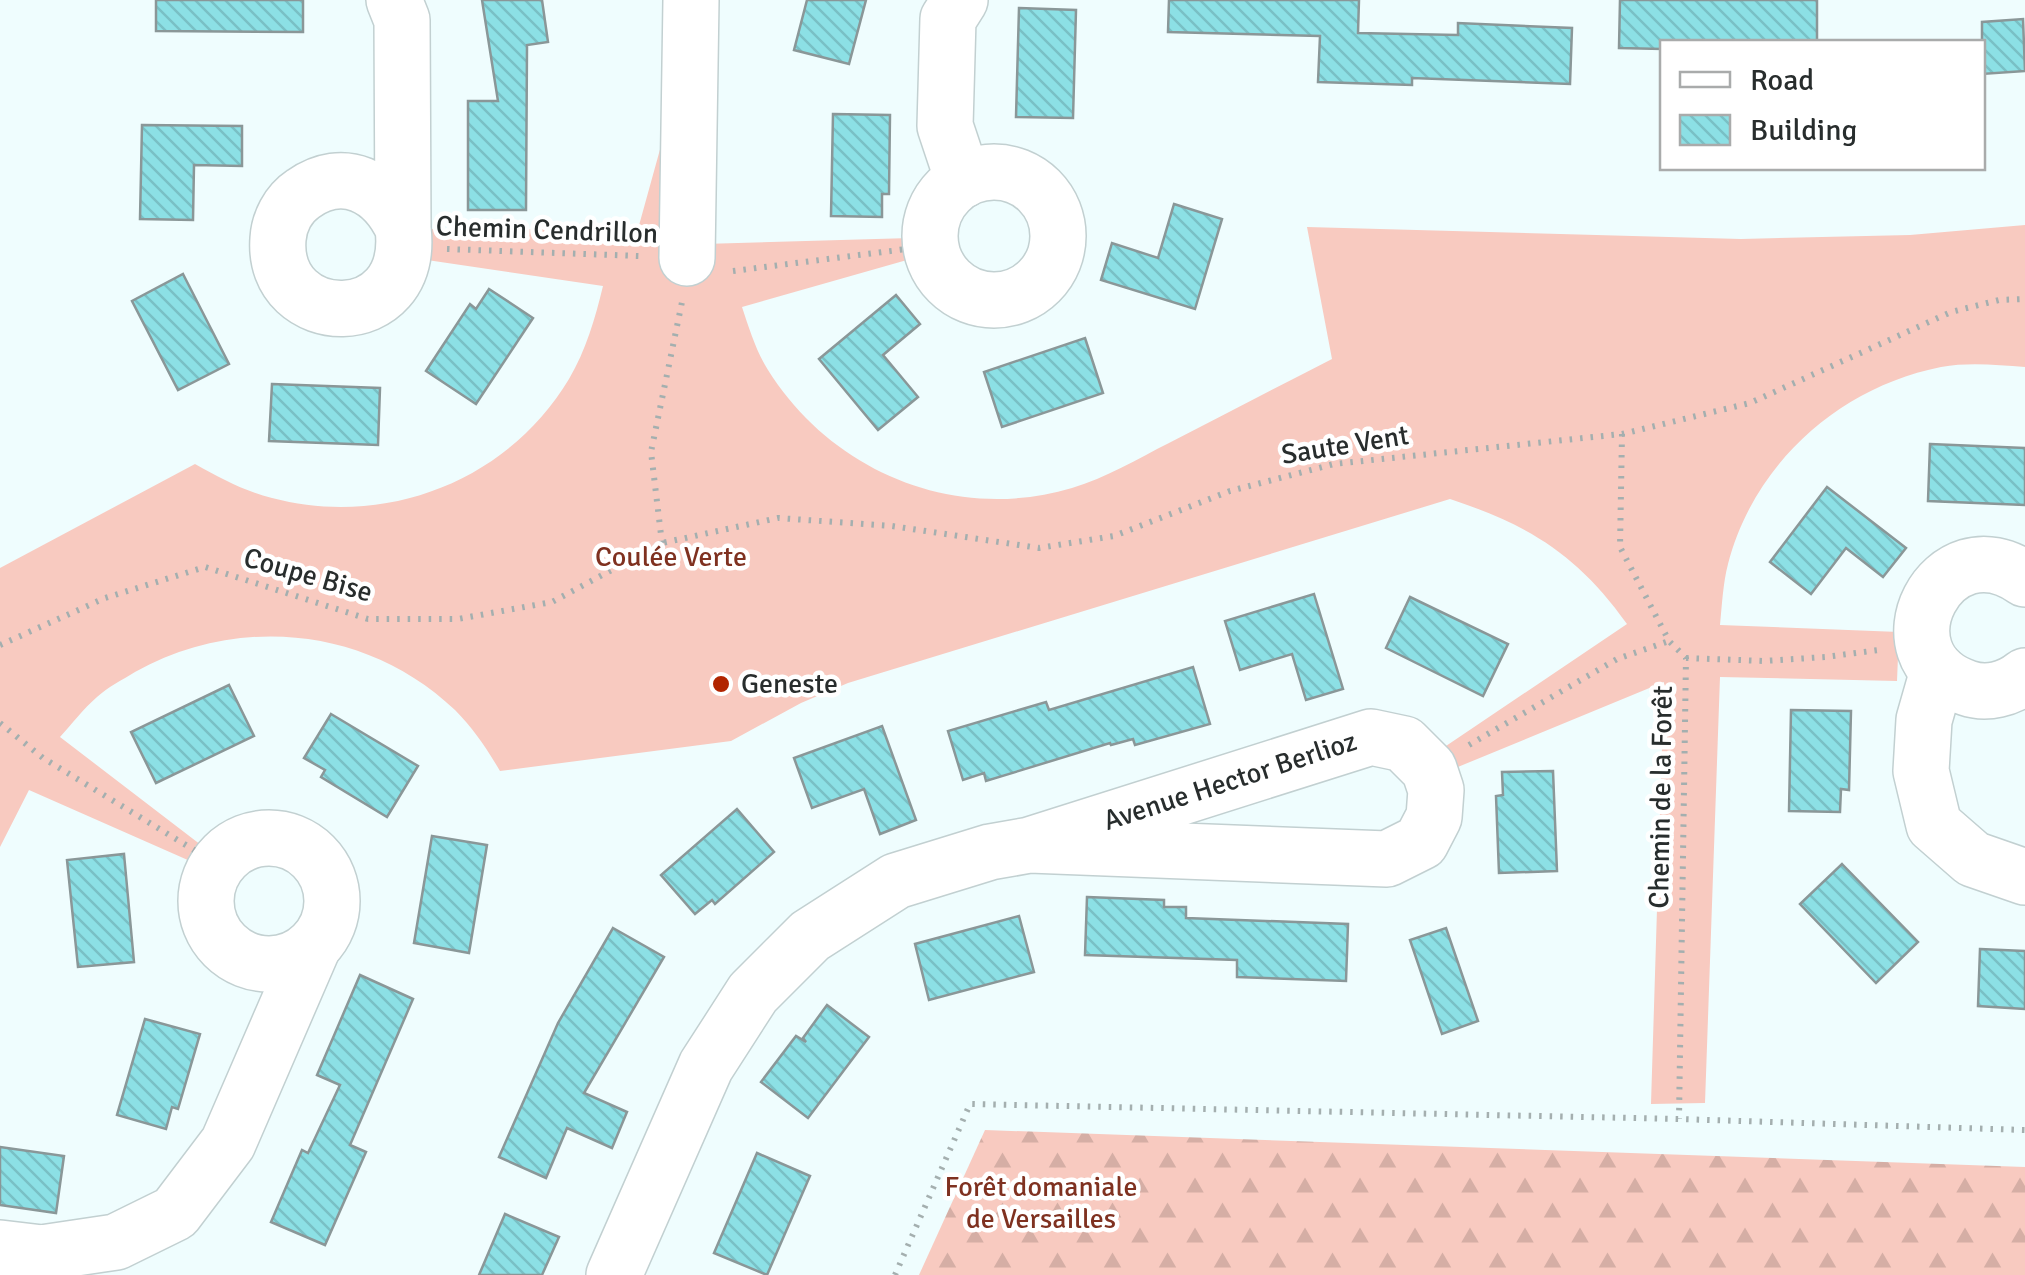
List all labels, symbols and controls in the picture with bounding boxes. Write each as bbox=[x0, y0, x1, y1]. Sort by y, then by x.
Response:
legend bbox=[1660, 40, 1985, 170]
text: Road bbox=[1750, 62, 1814, 99]
text: Building bbox=[1750, 112, 1857, 149]
street label: Chemin Cendrillon bbox=[435, 209, 659, 251]
street label: Saute Vent bbox=[1279, 418, 1411, 472]
street label: Coupe Bise bbox=[240, 540, 376, 610]
park label: Coulée Verte bbox=[595, 540, 747, 574]
place label: Geneste bbox=[741, 667, 838, 701]
marker: Geneste bbox=[710, 673, 732, 695]
street label: Chemin de la Forêt bbox=[1642, 685, 1680, 909]
street label: Avenue Hector Berlioz bbox=[1099, 724, 1361, 838]
park label: Forêt domaniale de Versailles bbox=[944, 1170, 1138, 1236]

